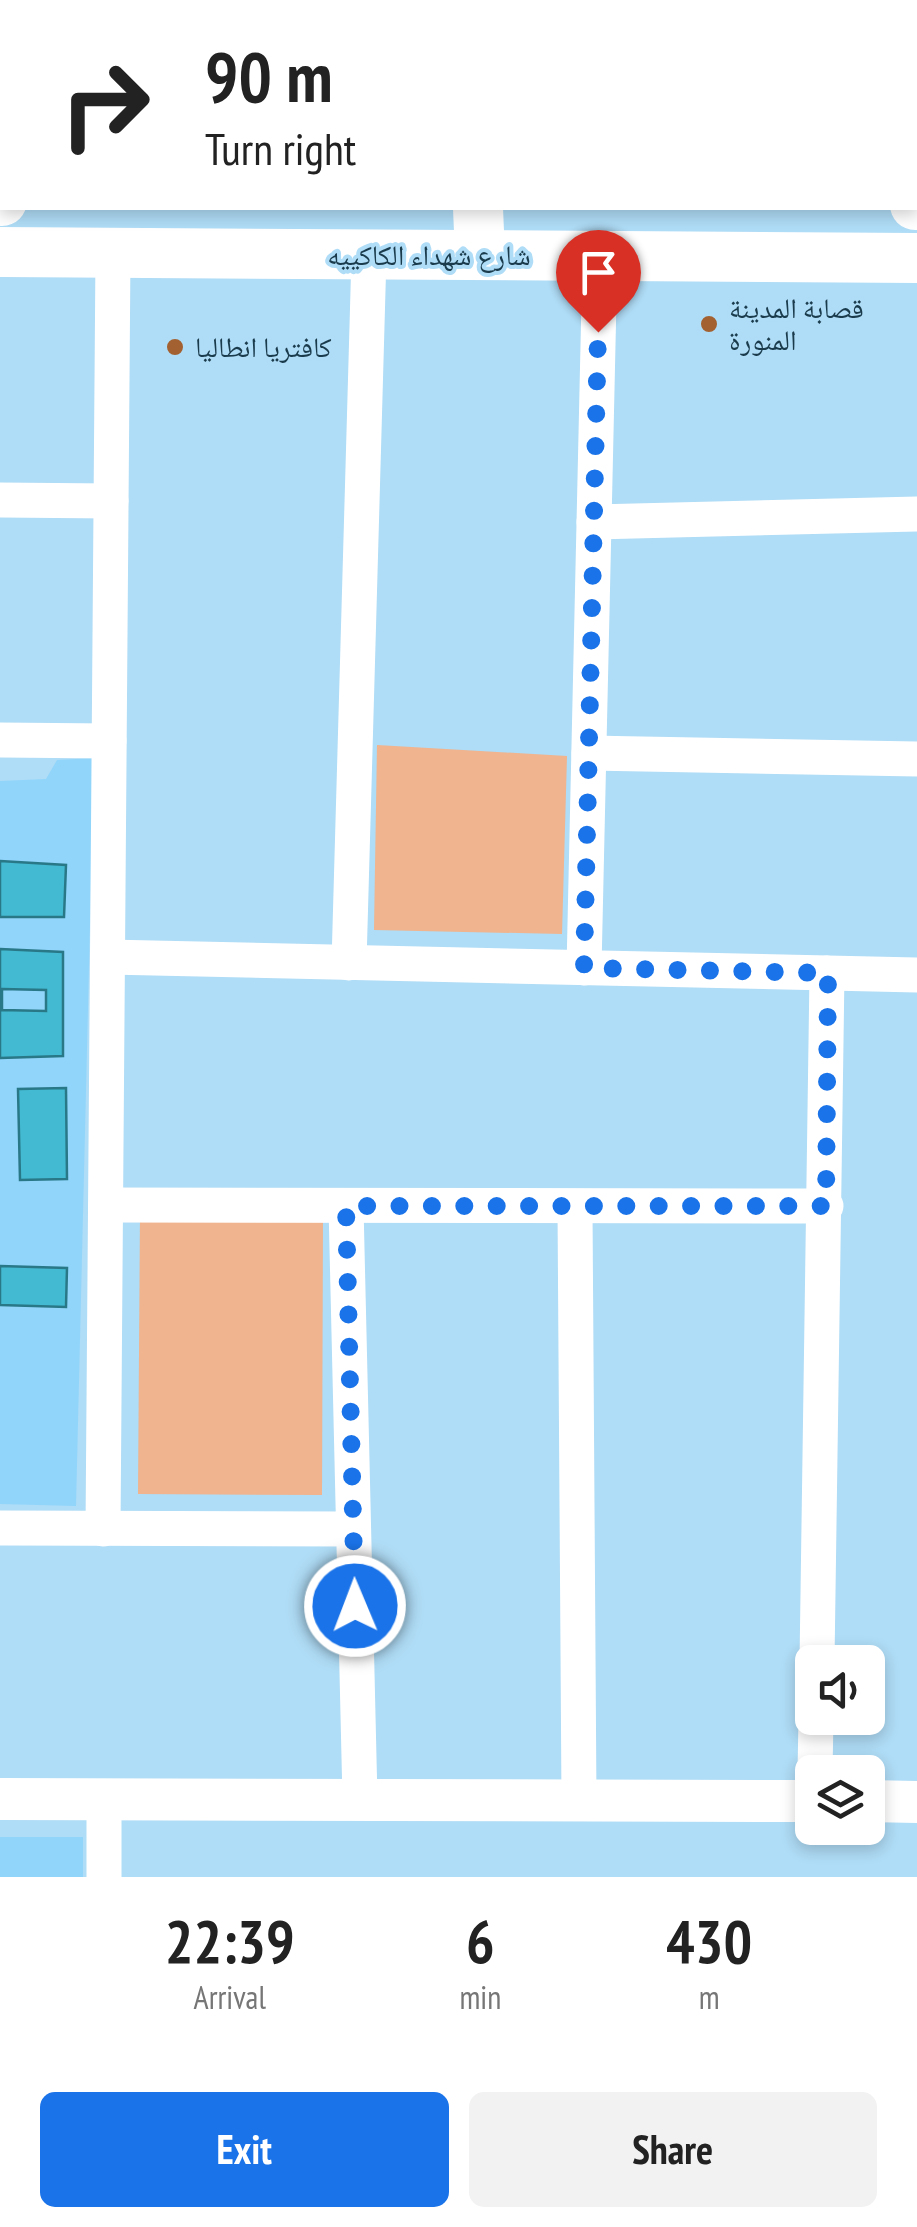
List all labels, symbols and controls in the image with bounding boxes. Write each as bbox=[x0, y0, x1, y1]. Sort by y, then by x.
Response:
text: 90 m bbox=[205, 31, 333, 121]
icon: right bbox=[40, 40, 170, 170]
text: Turn right bbox=[205, 119, 356, 177]
pin bbox=[556, 230, 641, 333]
street label: شارع شهداء الكاكييه bbox=[327, 236, 531, 273]
icon: arrive bbox=[571, 245, 626, 300]
place label: قصابة المدينة المنورة bbox=[729, 289, 864, 358]
marker: قصابة المدينة المنورة bbox=[698, 313, 720, 335]
place label: كافتريا انطاليا bbox=[195, 328, 332, 365]
marker: كافتريا انطاليا bbox=[164, 336, 186, 358]
position arrow bbox=[303, 1554, 407, 1658]
map controls bbox=[795, 1645, 885, 1845]
button: sound bbox=[795, 1645, 885, 1735]
button: layers bbox=[795, 1755, 885, 1845]
text: 22:39 bbox=[165, 1902, 295, 1980]
text: 6 bbox=[466, 1902, 495, 1980]
text: 430 bbox=[666, 1902, 752, 1980]
text: Arrival bbox=[194, 1976, 266, 2018]
text: min bbox=[459, 1976, 501, 2018]
text: m bbox=[699, 1976, 720, 2018]
button: Exit bbox=[40, 2092, 449, 2207]
button: Share bbox=[469, 2092, 877, 2207]

